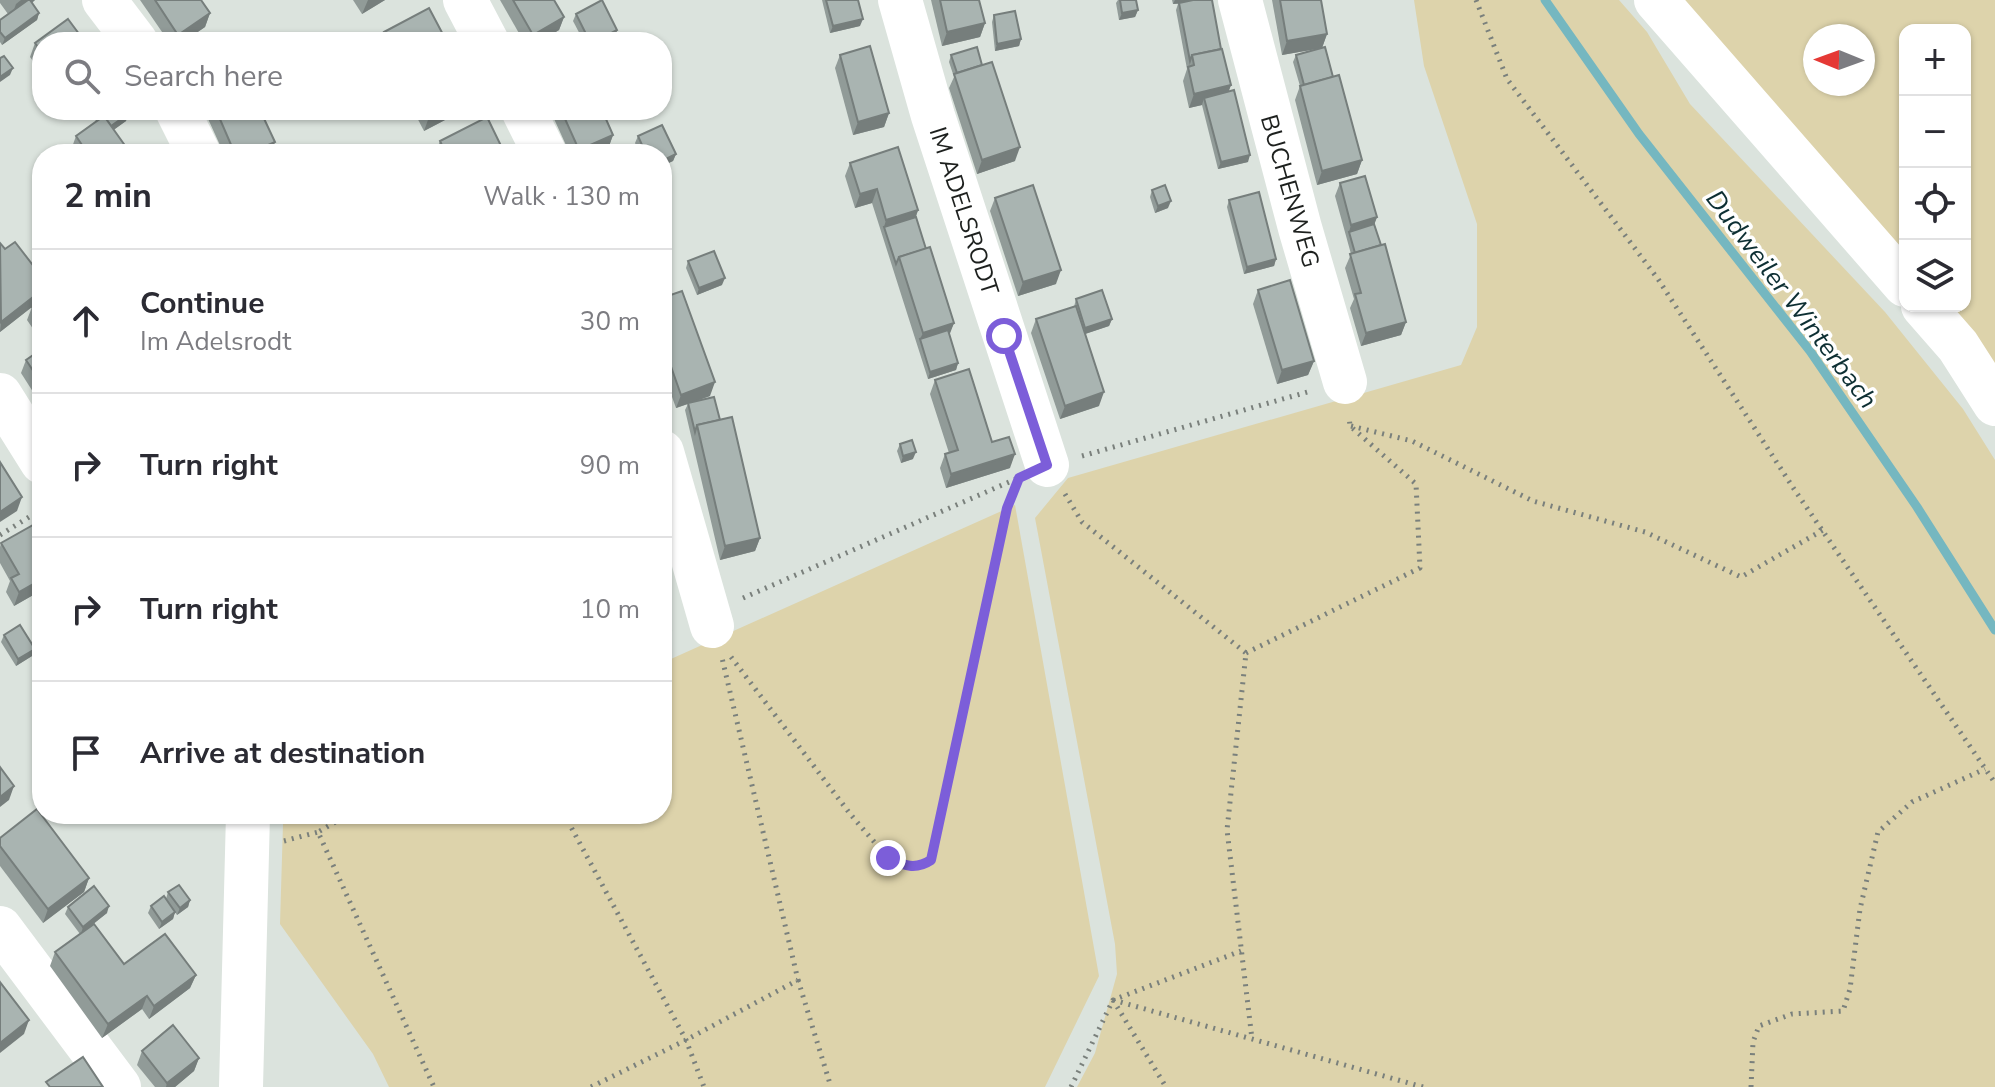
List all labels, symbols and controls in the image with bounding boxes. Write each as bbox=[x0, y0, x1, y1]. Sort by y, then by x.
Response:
north arrow bbox=[1803, 24, 1875, 96]
map controls bbox=[1899, 24, 1971, 312]
button: + bbox=[1899, 24, 1971, 96]
search box bbox=[32, 32, 672, 120]
icon: search bbox=[60, 54, 104, 98]
text: Search here bbox=[124, 56, 283, 97]
button: − bbox=[1899, 96, 1971, 168]
street label: BUCHENWEG bbox=[1253, 111, 1327, 271]
street label: IM ADELSRODT bbox=[922, 123, 1006, 300]
button: locate bbox=[1899, 168, 1971, 240]
text: 2 min bbox=[64, 173, 152, 219]
text: Walk · 130 m bbox=[483, 179, 640, 214]
water label: Dudweiler Winterbach bbox=[1698, 183, 1885, 416]
button: layers bbox=[1899, 240, 1971, 312]
text: Continue bbox=[140, 283, 265, 324]
icon: ahead bbox=[64, 299, 108, 343]
text: 30 m bbox=[580, 304, 640, 339]
route start bbox=[986, 318, 1022, 354]
text: Im Adelsrodt bbox=[140, 324, 291, 359]
icon: right bbox=[64, 443, 108, 487]
text: Turn right bbox=[140, 445, 278, 486]
text: 90 m bbox=[580, 448, 640, 483]
icon: right bbox=[64, 587, 108, 631]
text: Turn right bbox=[140, 589, 278, 630]
text: 10 m bbox=[580, 592, 640, 627]
icon: arrive bbox=[64, 731, 108, 775]
text: Arrive at destination bbox=[140, 733, 425, 774]
route end bbox=[870, 840, 906, 876]

